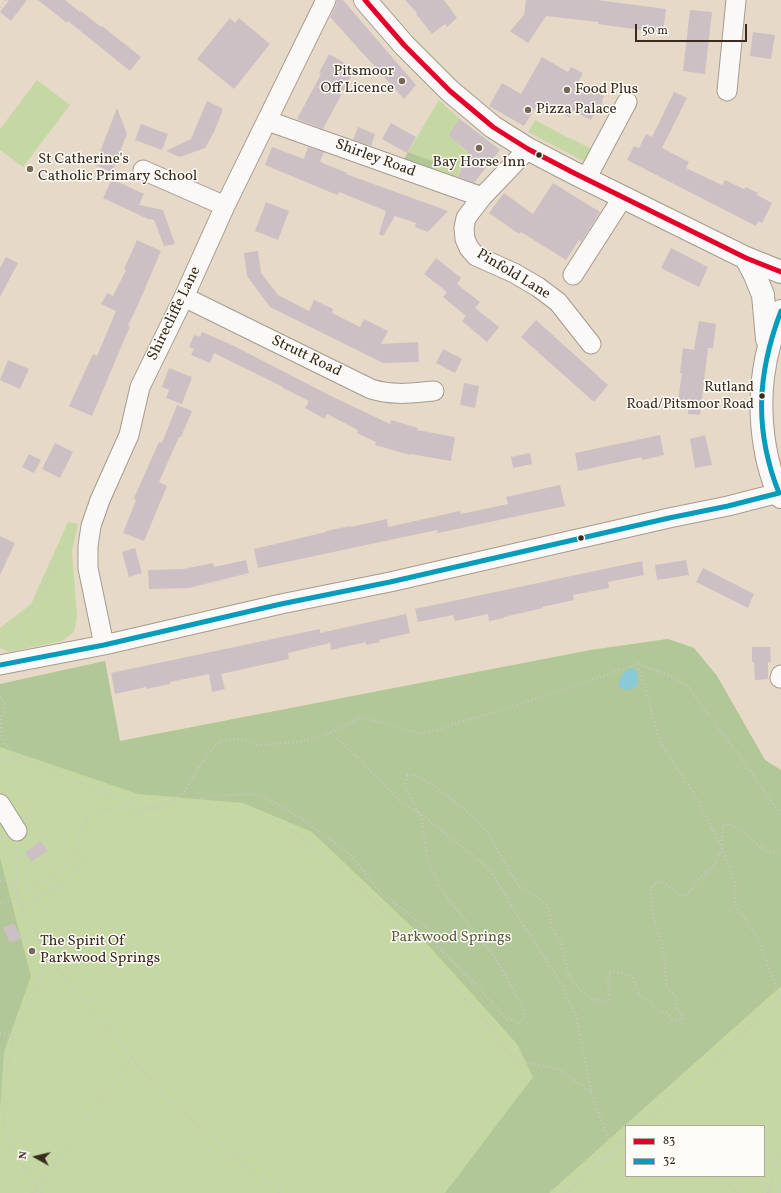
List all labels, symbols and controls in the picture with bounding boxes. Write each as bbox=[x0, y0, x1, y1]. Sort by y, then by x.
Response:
scale bar bbox=[637, 16, 749, 42]
text: 50 m bbox=[642, 23, 668, 39]
place label: Pitsmoor Off Licence bbox=[321, 63, 394, 98]
marker: Pitsmoor Off Licence bbox=[397, 76, 407, 86]
place label: Food Plus bbox=[575, 81, 638, 99]
marker: Food Plus bbox=[562, 85, 572, 95]
place label: Pizza Palace bbox=[536, 101, 617, 119]
marker: Pizza Palace bbox=[523, 105, 533, 115]
street label: Shirley Road bbox=[332, 136, 418, 182]
marker: Bay Horse Inn bbox=[474, 143, 484, 153]
unlabelled marker bbox=[534, 150, 544, 160]
place label: St Catherine's Catholic Primary School bbox=[38, 151, 197, 186]
place label: Bay Horse Inn bbox=[433, 154, 525, 172]
marker: St Catherine's Catholic Primary School bbox=[25, 164, 35, 174]
street label: Pinfold Lane bbox=[473, 246, 553, 304]
street label: Shirecliffe Lane bbox=[144, 264, 206, 364]
street label: Strutt Road bbox=[268, 332, 344, 382]
place label: Rutland Road/Pitsmoor Road bbox=[626, 380, 754, 412]
marker: Rutland Road/Pitsmoor Road bbox=[757, 391, 767, 401]
unlabelled marker bbox=[576, 533, 586, 543]
park label: Parkwood Springs bbox=[391, 929, 511, 947]
place label: The Spirit Of Parkwood Springs bbox=[40, 933, 160, 968]
marker: The Spirit Of Parkwood Springs bbox=[27, 946, 37, 956]
legend bbox=[625, 1125, 765, 1177]
text: 83 bbox=[663, 1133, 675, 1149]
north arrow bbox=[16, 1137, 56, 1177]
text: N bbox=[16, 1150, 32, 1160]
text: 32 bbox=[663, 1153, 676, 1169]

